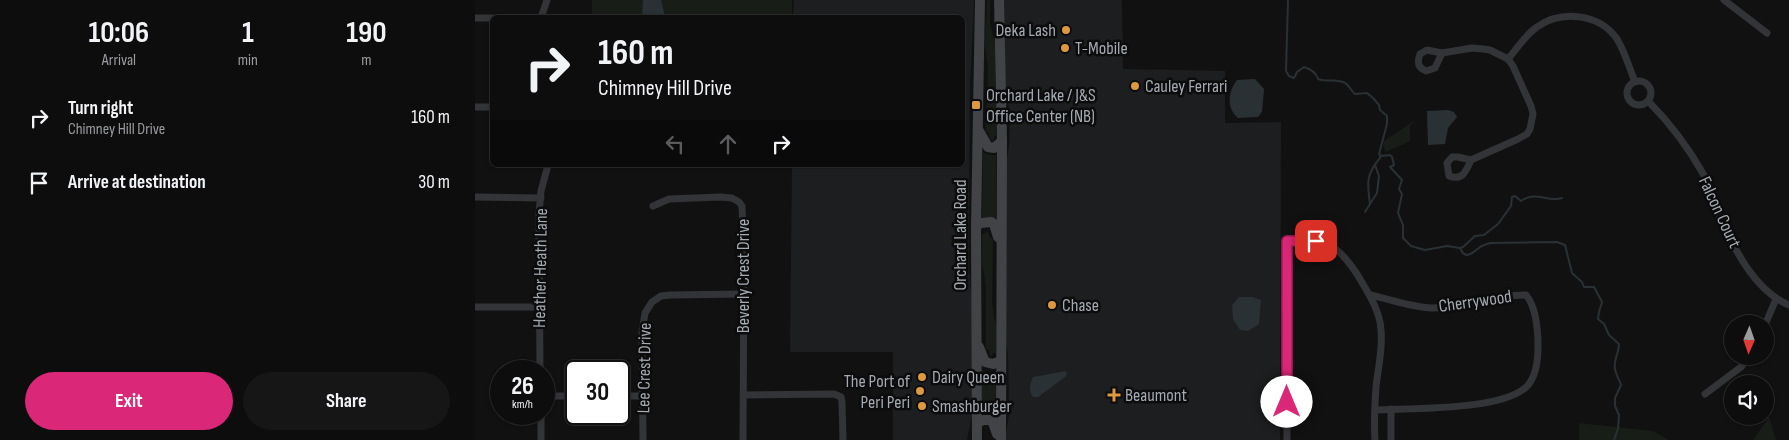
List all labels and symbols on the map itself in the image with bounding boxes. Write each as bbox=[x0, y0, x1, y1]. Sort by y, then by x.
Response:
place label: Deka Lash bbox=[995, 20, 1056, 41]
marker: Deka Lash bbox=[1060, 24, 1072, 36]
place label: T-Mobile bbox=[1075, 38, 1128, 59]
marker: T-Mobile bbox=[1059, 42, 1071, 54]
place label: Cauley Ferrari bbox=[1145, 76, 1227, 97]
marker: Cauley Ferrari bbox=[1129, 80, 1141, 92]
place label: Orchard Lake / J&S Office Center (NB) bbox=[986, 85, 1096, 127]
marker: Orchard Lake / J&S Office Center (NB) bbox=[970, 99, 982, 111]
street label: Falcon Court bbox=[1694, 173, 1745, 252]
street label: Orchard Lake Road bbox=[950, 179, 971, 291]
street label: Heather Heath Lane bbox=[529, 208, 552, 328]
street label: Beverly Crest Drive bbox=[733, 219, 754, 333]
pin bbox=[1295, 220, 1337, 262]
street label: Cherrywood bbox=[1437, 286, 1513, 317]
place label: Chase bbox=[1062, 295, 1099, 316]
marker: Chase bbox=[1046, 299, 1058, 311]
north arrow bbox=[1724, 315, 1774, 365]
street label: Lee Crest Drive bbox=[633, 322, 656, 414]
speed limit sign: 30 bbox=[565, 360, 630, 425]
place label: Dairy Queen bbox=[932, 367, 1005, 388]
place label: The Port of Peri Peri bbox=[844, 371, 911, 413]
marker: Dairy Queen bbox=[916, 371, 928, 383]
position arrow bbox=[1260, 375, 1312, 427]
marker: The Port of Peri Peri bbox=[914, 385, 926, 397]
place label: Beaumont bbox=[1125, 385, 1188, 406]
marker: Beaumont bbox=[1107, 388, 1121, 402]
place label: Smashburger bbox=[932, 396, 1012, 417]
marker: Smashburger bbox=[916, 400, 928, 412]

